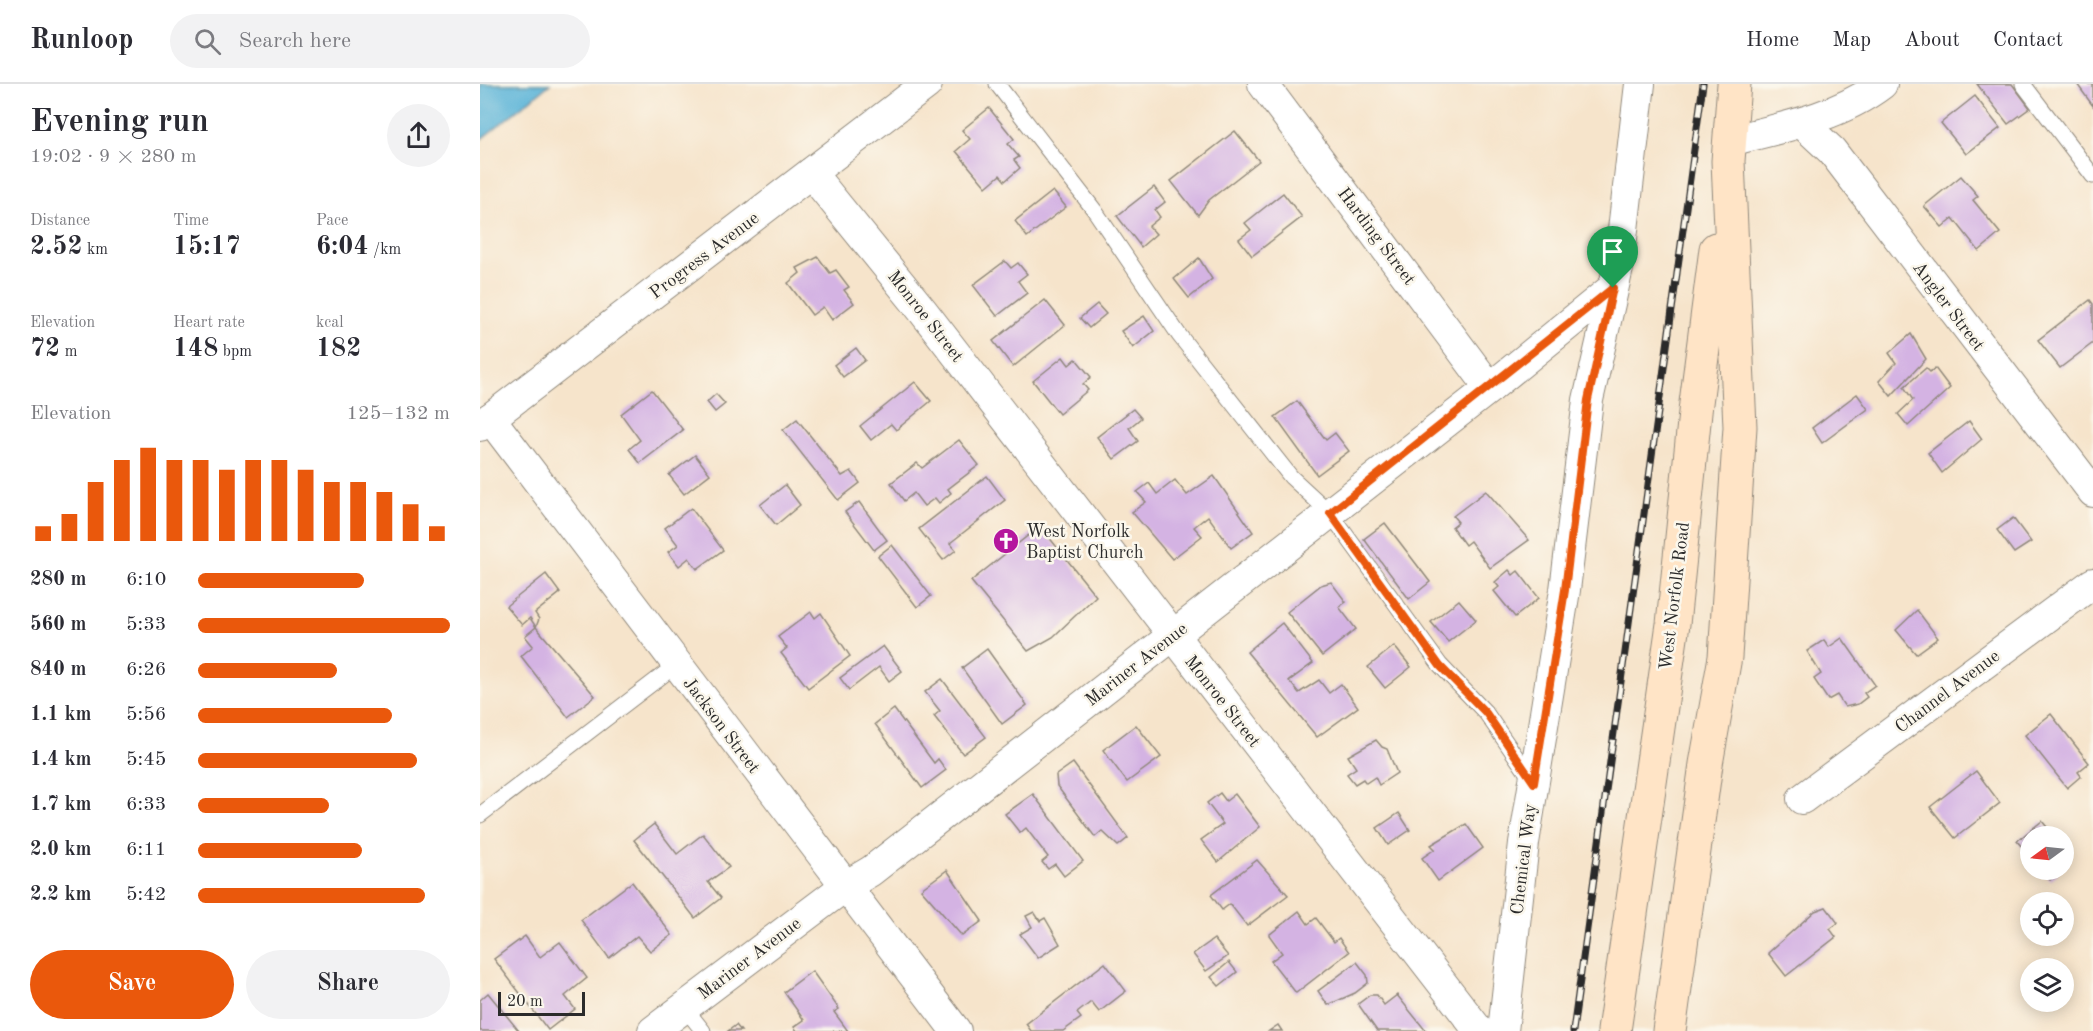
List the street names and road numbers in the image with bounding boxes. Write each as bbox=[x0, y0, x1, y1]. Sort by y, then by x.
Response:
street label: Harding Street bbox=[1334, 185, 1419, 289]
street label: Progress Avenue bbox=[647, 209, 763, 303]
street label: Angler Street bbox=[1909, 259, 1987, 355]
street label: Monroe Street bbox=[884, 267, 966, 366]
street label: West Norfolk Road bbox=[1657, 521, 1693, 671]
street label: Mariner Avenue bbox=[1082, 620, 1191, 710]
street label: Channel Avenue bbox=[1892, 647, 2003, 737]
street label: Monroe Street bbox=[1181, 652, 1263, 751]
street label: Jackson Street bbox=[679, 674, 763, 777]
street label: Chemical Way bbox=[1508, 802, 1540, 916]
street label: Mariner Avenue bbox=[695, 914, 804, 1003]

